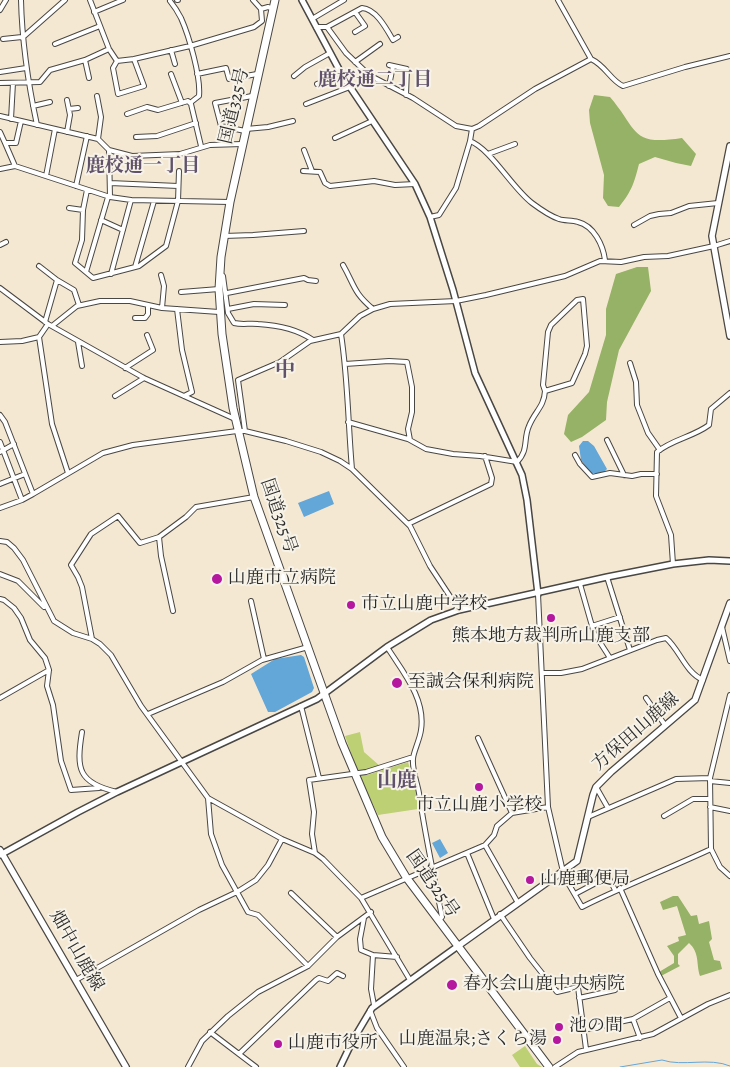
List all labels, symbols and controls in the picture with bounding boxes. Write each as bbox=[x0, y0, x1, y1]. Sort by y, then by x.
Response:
street label: 国道325号 bbox=[216, 66, 254, 146]
district label: 鹿校通二丁目 bbox=[318, 69, 432, 91]
district label: 鹿校通一丁目 bbox=[86, 155, 200, 177]
district label: 中 bbox=[275, 359, 295, 383]
street label: 国道325号 bbox=[255, 476, 301, 556]
place label: 山鹿市立病院 bbox=[228, 568, 336, 590]
marker: 山鹿市立病院 bbox=[210, 572, 224, 586]
place label: 市立山鹿中学校 bbox=[361, 594, 487, 616]
marker: 市立山鹿中学校 bbox=[345, 599, 357, 611]
marker: 熊本地方裁判所山鹿支部 bbox=[545, 612, 557, 624]
place label: 熊本地方裁判所山鹿支部 bbox=[452, 626, 650, 648]
place label: 至誠会保利病院 bbox=[408, 672, 534, 694]
marker: 至誠会保利病院 bbox=[390, 676, 404, 690]
street label: 方保田山鹿線 bbox=[588, 688, 684, 776]
district label: 山鹿 bbox=[377, 769, 417, 793]
marker: 市立山鹿小学校 bbox=[473, 781, 485, 793]
place label: 市立山鹿小学校 bbox=[416, 795, 542, 817]
street label: 国道325号 bbox=[401, 846, 463, 922]
place label: 山鹿郵便局 bbox=[540, 869, 630, 891]
marker: 山鹿郵便局 bbox=[524, 874, 536, 886]
street label: 畑中山鹿線 bbox=[44, 907, 108, 995]
place label: 春水会山鹿中央病院 bbox=[463, 974, 625, 996]
marker: 春水会山鹿中央病院 bbox=[445, 978, 459, 992]
place label: 池の間 bbox=[569, 1016, 623, 1038]
marker: 池の間 bbox=[553, 1021, 565, 1033]
place label: 山鹿温泉;さくら湯 bbox=[399, 1029, 547, 1051]
place label: 山鹿市役所 bbox=[288, 1033, 378, 1055]
marker: 山鹿温泉;さくら湯 bbox=[551, 1034, 563, 1046]
marker: 山鹿市役所 bbox=[272, 1038, 284, 1050]

